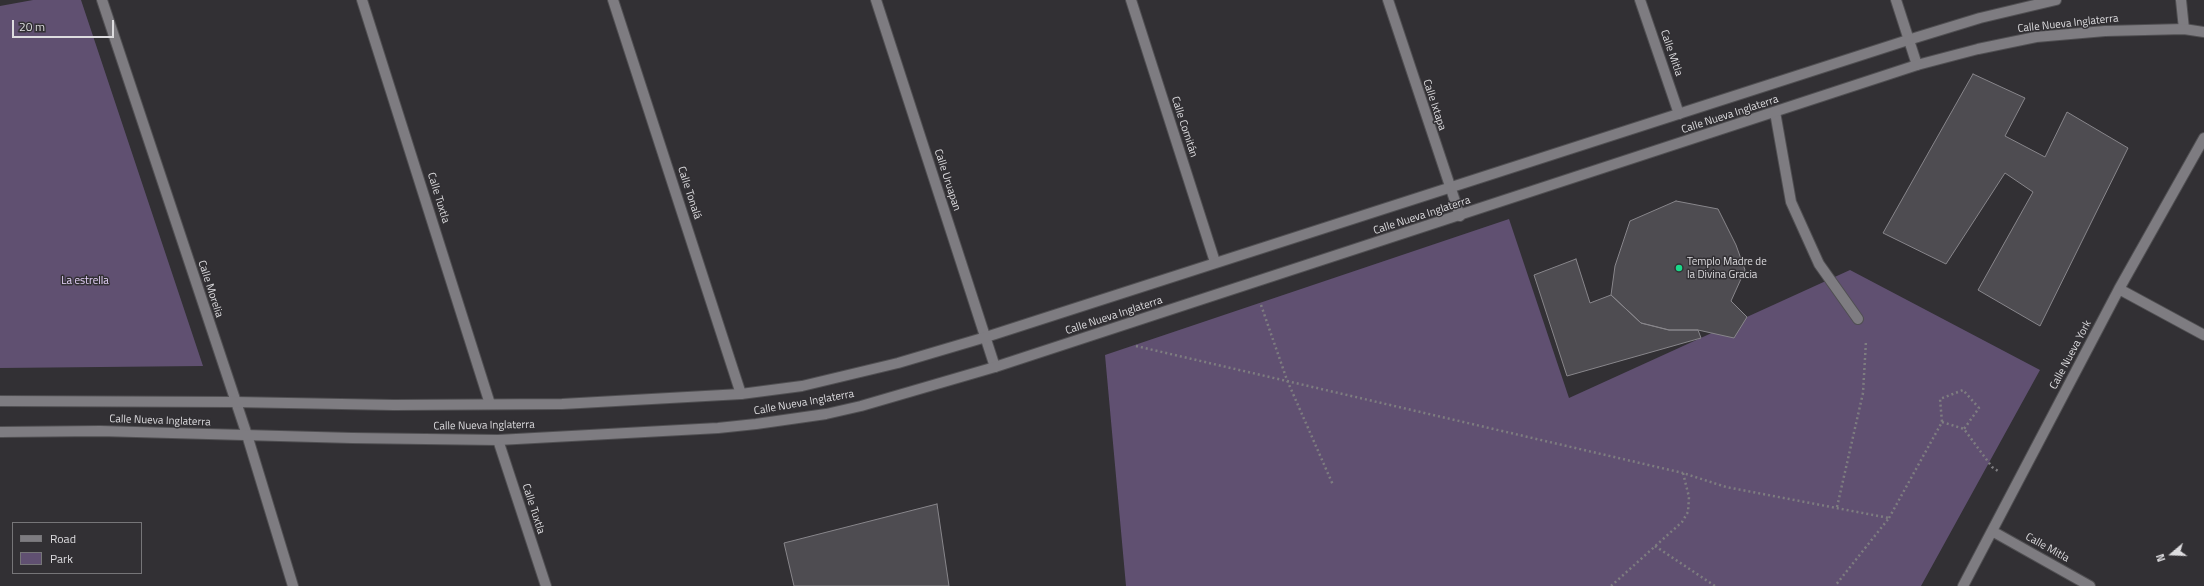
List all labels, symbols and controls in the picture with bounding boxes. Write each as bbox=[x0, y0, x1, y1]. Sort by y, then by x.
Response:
scale bar bbox=[14, 12, 116, 38]
street label: Calle Nueva Inglaterra bbox=[2017, 12, 2119, 36]
text: 20 m bbox=[19, 17, 45, 36]
street label: Calle Mitla bbox=[1657, 28, 1685, 78]
street label: Calle Ixtapa bbox=[1420, 78, 1448, 132]
street label: Calle Nueva Inglaterra bbox=[1680, 93, 1780, 137]
street label: Calle Comitán bbox=[1168, 95, 1200, 159]
street label: Calle Uruapan bbox=[931, 148, 963, 212]
street label: Calle Tonalá bbox=[674, 165, 704, 221]
street label: Calle Tuxtla bbox=[424, 171, 452, 225]
street label: Calle Nueva Inglaterra bbox=[1372, 194, 1472, 238]
place label: Templo Madre de la Divina Gracia bbox=[1687, 255, 1767, 281]
street label: Calle Morelia bbox=[195, 259, 225, 319]
marker: Templo Madre de la Divina Gracia bbox=[1674, 263, 1684, 273]
park label: La estrella bbox=[61, 274, 109, 288]
street label: Calle Nueva Inglaterra bbox=[1064, 294, 1164, 338]
street label: Calle Nueva York bbox=[2047, 318, 2095, 392]
street label: Calle Nueva Inglaterra bbox=[753, 388, 855, 418]
street label: Calle Nueva Inglaterra bbox=[109, 413, 211, 429]
street label: Calle Nueva Inglaterra bbox=[433, 419, 535, 433]
street label: Calle Tuxtla bbox=[519, 482, 547, 536]
legend bbox=[12, 522, 142, 574]
text: Road bbox=[50, 529, 76, 548]
street label: Calle Mitla bbox=[2023, 531, 2071, 565]
north arrow bbox=[2152, 534, 2192, 574]
text: Park bbox=[50, 549, 73, 568]
text: N bbox=[2152, 552, 2169, 564]

